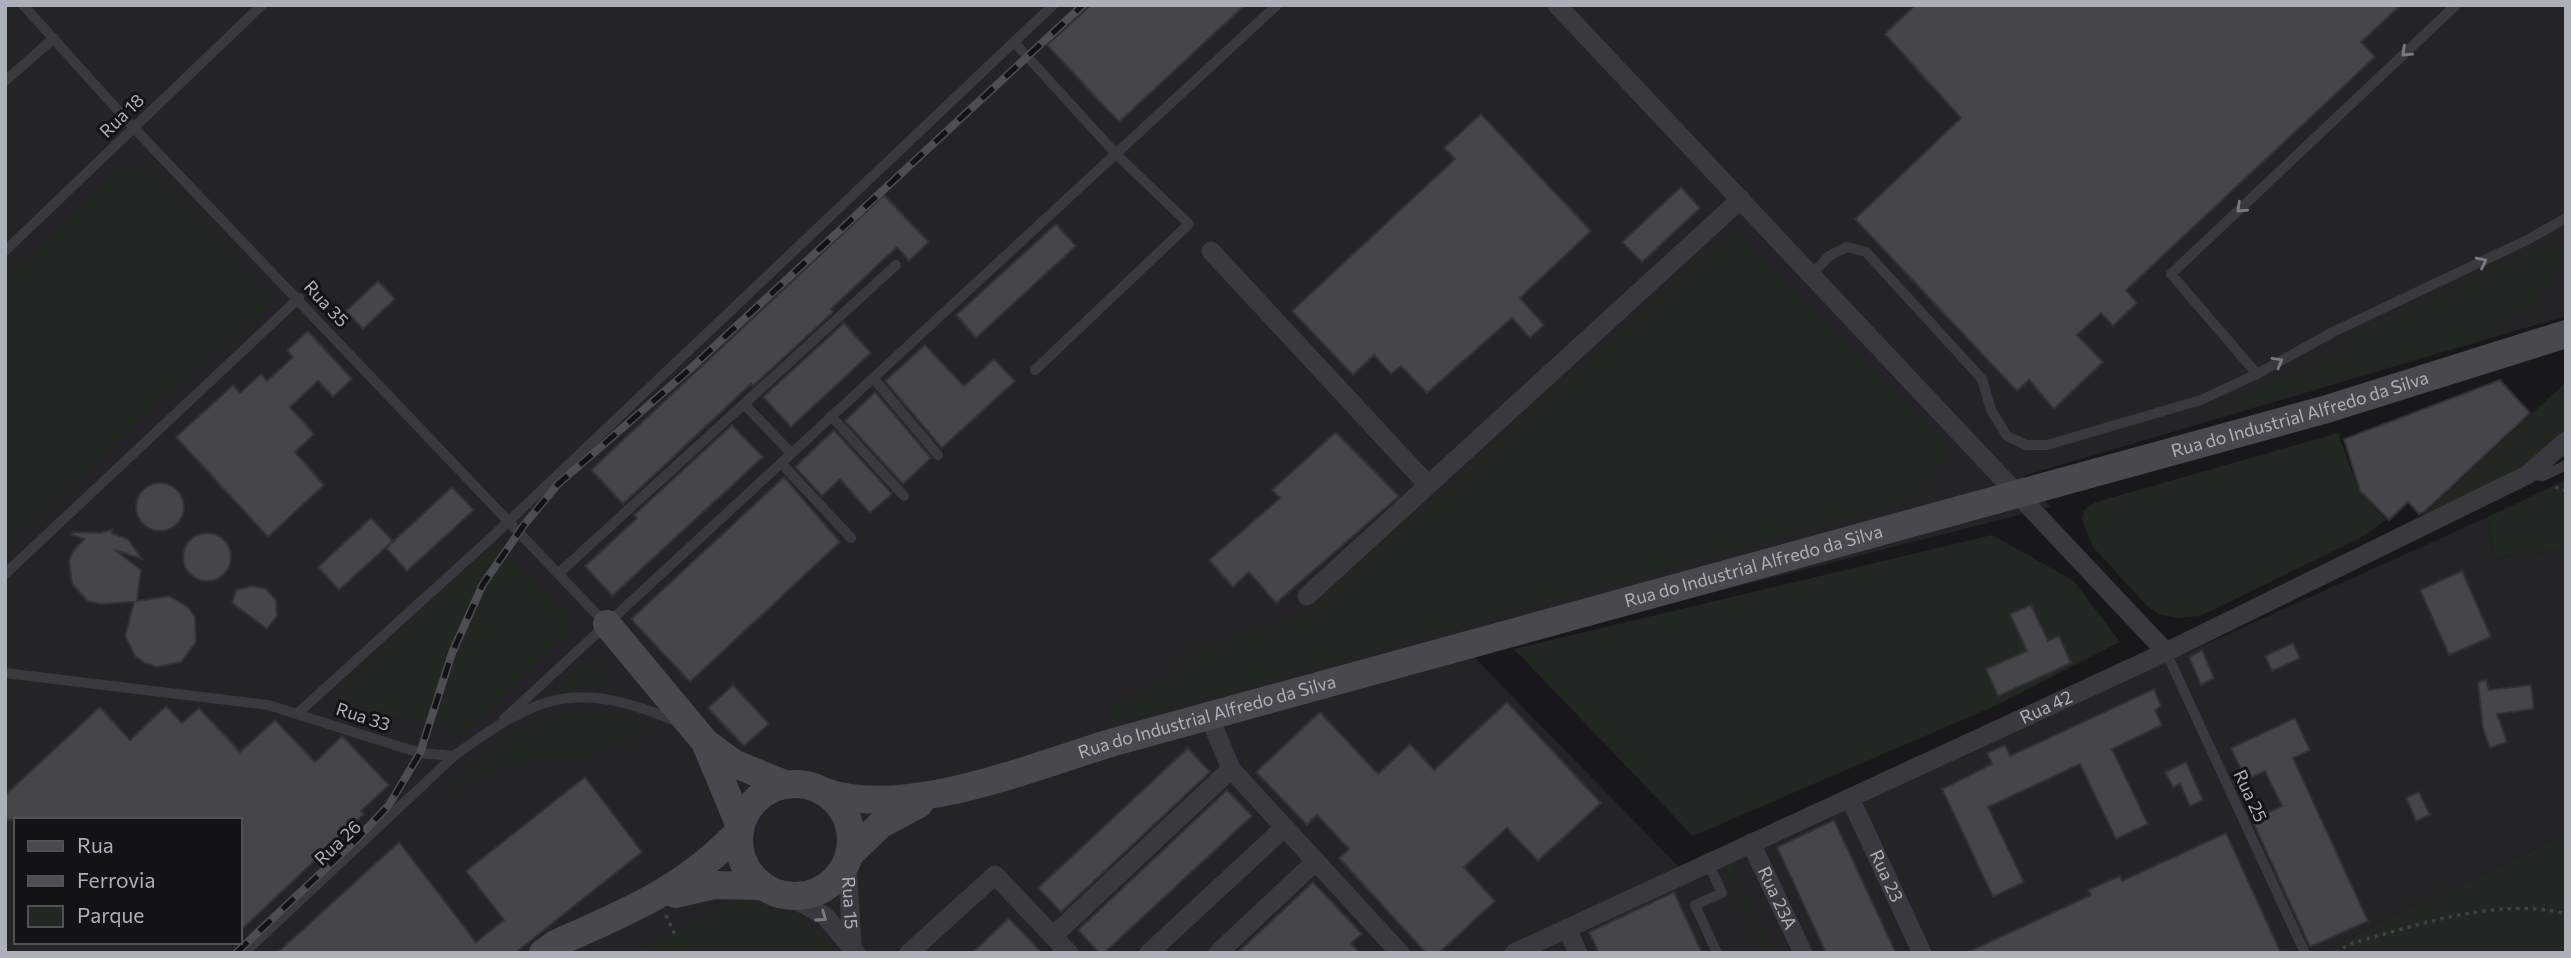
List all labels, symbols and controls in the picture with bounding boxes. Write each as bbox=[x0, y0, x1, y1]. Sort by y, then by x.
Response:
one-way arrow bbox=[2401, 44, 2414, 56]
street label: Rua 18 bbox=[94, 89, 148, 142]
one-way arrow bbox=[2236, 200, 2249, 213]
one-way arrow bbox=[2475, 256, 2487, 270]
street label: Rua 35 bbox=[300, 276, 354, 331]
one-way arrow bbox=[2271, 357, 2284, 370]
street label: Rua do Industrial Alfredo da Silva bbox=[2169, 366, 2431, 461]
street label: Rua do Industrial Alfredo da Silva bbox=[1622, 520, 1885, 611]
street label: Rua do Industrial Alfredo da Silva bbox=[1075, 670, 1338, 763]
street label: Rua 42 bbox=[2016, 685, 2075, 728]
street label: Rua 33 bbox=[334, 697, 393, 735]
street label: Rua 25 bbox=[2229, 766, 2273, 825]
street label: Rua 26 bbox=[309, 815, 365, 869]
legend bbox=[14, 818, 242, 944]
text: Rua bbox=[77, 832, 114, 857]
street label: Rua 23 bbox=[1866, 846, 1909, 905]
street label: Rua 23A bbox=[1754, 863, 1802, 933]
text: Ferrovia bbox=[77, 867, 155, 892]
street label: Rua 15 bbox=[838, 876, 863, 930]
text: Parque bbox=[77, 902, 144, 927]
one-way arrow bbox=[814, 909, 827, 921]

